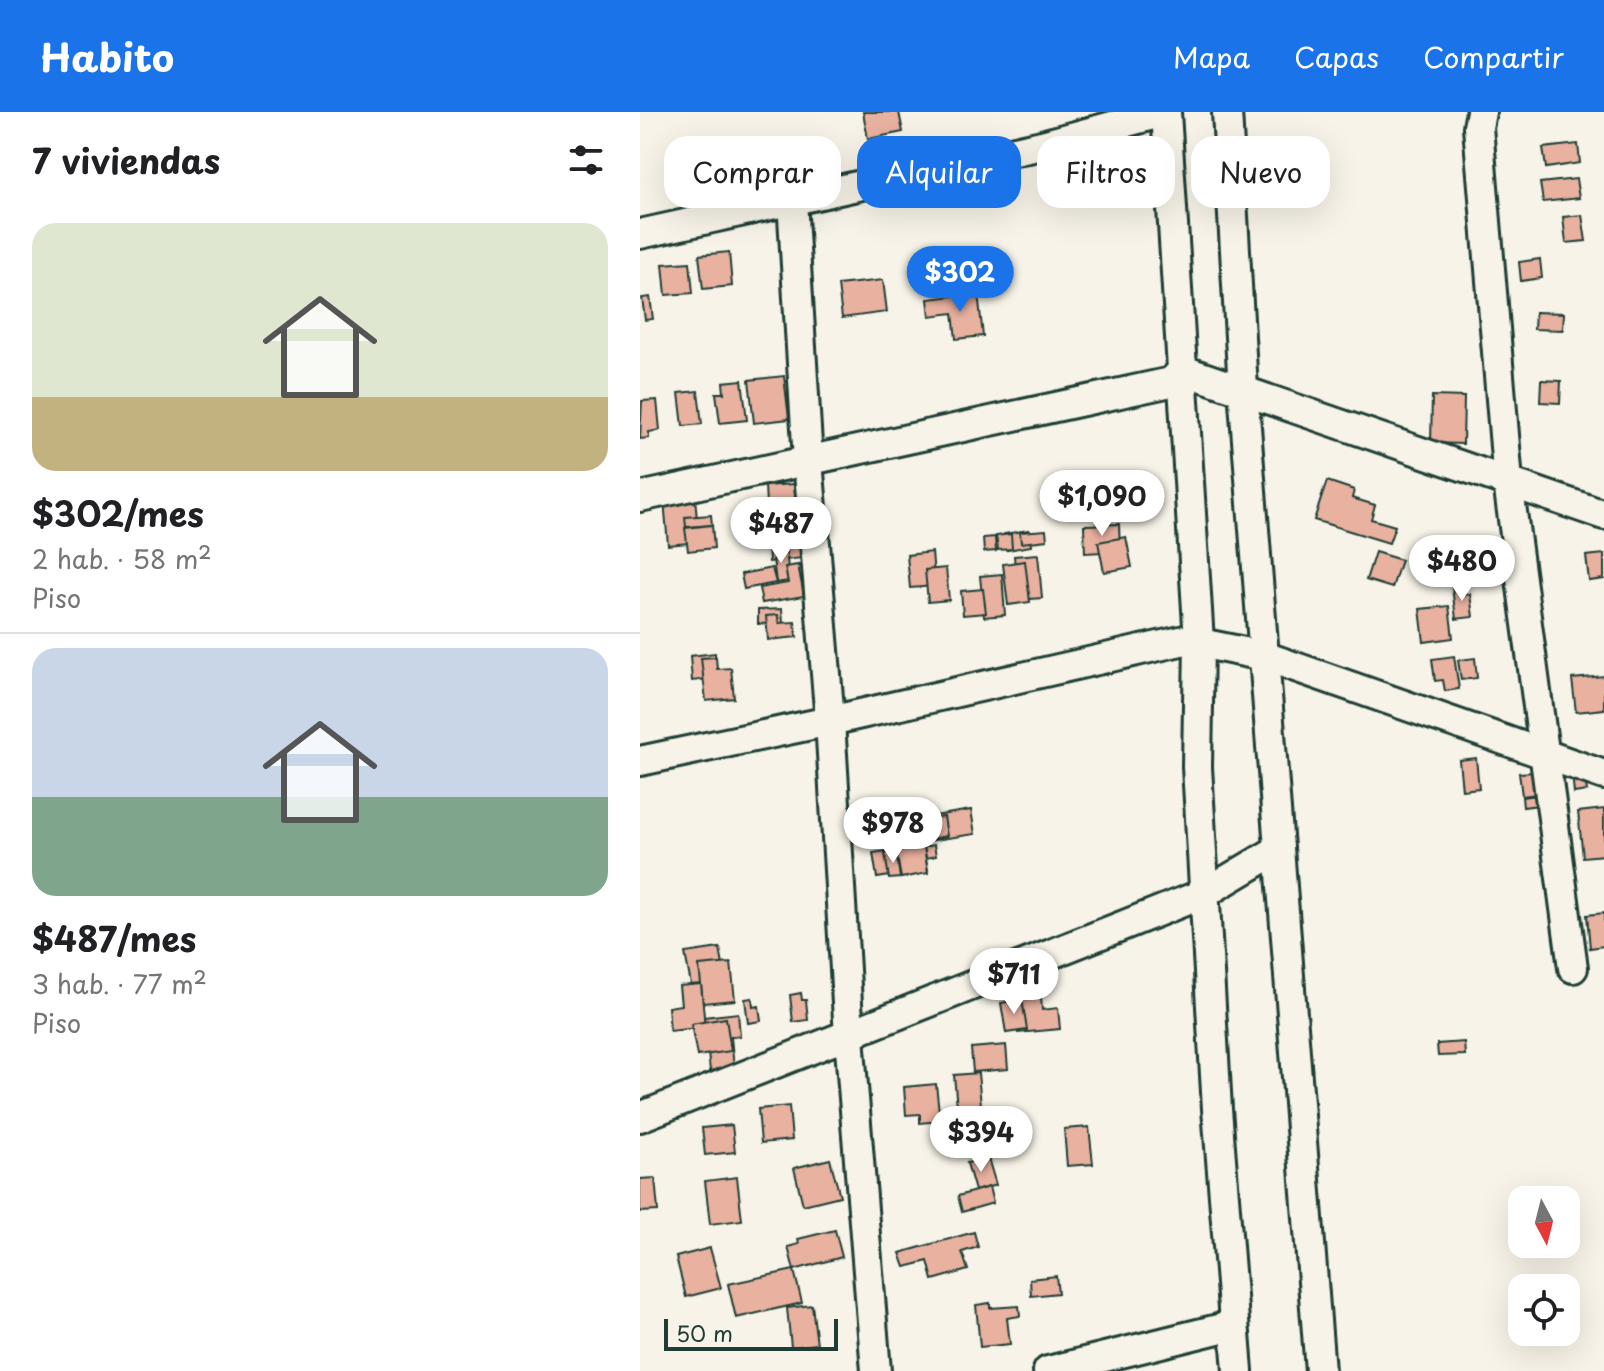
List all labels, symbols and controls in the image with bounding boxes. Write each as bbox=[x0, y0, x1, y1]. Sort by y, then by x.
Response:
text: Habito bbox=[40, 28, 174, 85]
text: Mapa bbox=[1173, 35, 1250, 78]
text: Capas bbox=[1294, 35, 1379, 78]
text: Compartir bbox=[1423, 35, 1564, 78]
text: 7 viviendas bbox=[32, 134, 220, 186]
chip: Comprar bbox=[664, 136, 841, 208]
chip: Alquilar bbox=[857, 136, 1021, 208]
chip: Filtros bbox=[1037, 136, 1175, 208]
chip: Nuevo bbox=[1191, 136, 1330, 208]
icon: filters bbox=[564, 138, 608, 182]
pin: $302 bbox=[913, 246, 1007, 314]
text: $302 bbox=[925, 252, 995, 291]
icon: home bbox=[248, 275, 392, 419]
pin: $1,090 bbox=[1037, 470, 1167, 538]
text: $1,090 bbox=[1058, 476, 1146, 515]
text: $302/mes bbox=[32, 487, 204, 539]
pin: $487 bbox=[734, 497, 828, 565]
text: $487 bbox=[749, 503, 814, 542]
pin: $480 bbox=[1415, 535, 1509, 603]
text: 2 hab. · 58 m² bbox=[32, 539, 212, 578]
text: $480 bbox=[1427, 541, 1497, 580]
text: Piso bbox=[32, 578, 81, 617]
icon: home bbox=[248, 700, 392, 844]
pin: $978 bbox=[846, 797, 940, 865]
text: $978 bbox=[861, 803, 925, 842]
text: $487/mes bbox=[32, 912, 196, 964]
pin: $711 bbox=[967, 948, 1061, 1016]
text: $711 bbox=[988, 954, 1040, 993]
text: 3 hab. · 77 m² bbox=[32, 964, 207, 1003]
text: Piso bbox=[32, 1003, 81, 1042]
pin: $394 bbox=[934, 1106, 1028, 1174]
text: $394 bbox=[948, 1112, 1014, 1151]
north arrow bbox=[1508, 1186, 1580, 1258]
map controls bbox=[1508, 1186, 1580, 1346]
button: locate bbox=[1508, 1274, 1580, 1346]
scale bar bbox=[664, 1315, 838, 1351]
text: 50 m bbox=[676, 1316, 733, 1349]

